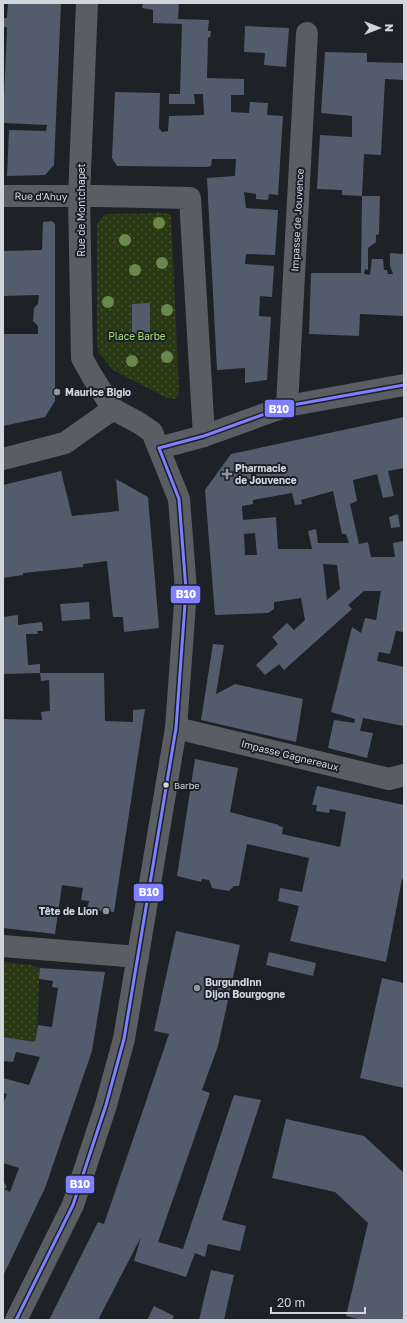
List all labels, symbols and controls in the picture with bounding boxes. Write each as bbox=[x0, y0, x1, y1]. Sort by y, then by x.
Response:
north arrow bbox=[359, 8, 399, 48]
text: N bbox=[383, 24, 396, 32]
street label: Rue de Montchapet bbox=[75, 163, 87, 257]
street label: Impasse de Jouvence bbox=[288, 168, 306, 272]
street label: Rue d'Ahuy bbox=[14, 190, 68, 202]
park label: Place Barbe bbox=[108, 330, 166, 342]
place label: Maurice Bigio bbox=[65, 386, 131, 398]
marker: Maurice Bigio bbox=[52, 387, 62, 397]
line badge: B10 bbox=[264, 399, 295, 418]
text: B10 bbox=[269, 402, 289, 415]
place label: Pharmacie de Jouvence bbox=[235, 462, 297, 486]
marker: Pharmacie de Jouvence bbox=[222, 469, 232, 479]
line badge: B10 bbox=[170, 585, 201, 604]
text: B10 bbox=[176, 587, 196, 600]
street label: Impasse Gagnereaux bbox=[240, 737, 341, 773]
marker: Barbe bbox=[161, 780, 171, 790]
place label: Barbe bbox=[174, 780, 199, 791]
line badge: B10 bbox=[133, 883, 164, 902]
text: B10 bbox=[139, 885, 159, 898]
place label: Tête de Lion bbox=[39, 905, 98, 917]
marker: Tête de Lion bbox=[101, 906, 111, 916]
place label: BurgundInn Dijon Bourgogne bbox=[205, 976, 285, 1000]
marker: BurgundInn Dijon Bourgogne bbox=[192, 983, 202, 993]
line badge: B10 bbox=[65, 1175, 95, 1194]
text: B10 bbox=[70, 1177, 90, 1190]
scale bar bbox=[271, 1289, 365, 1315]
text: 20 m bbox=[277, 1295, 305, 1310]

